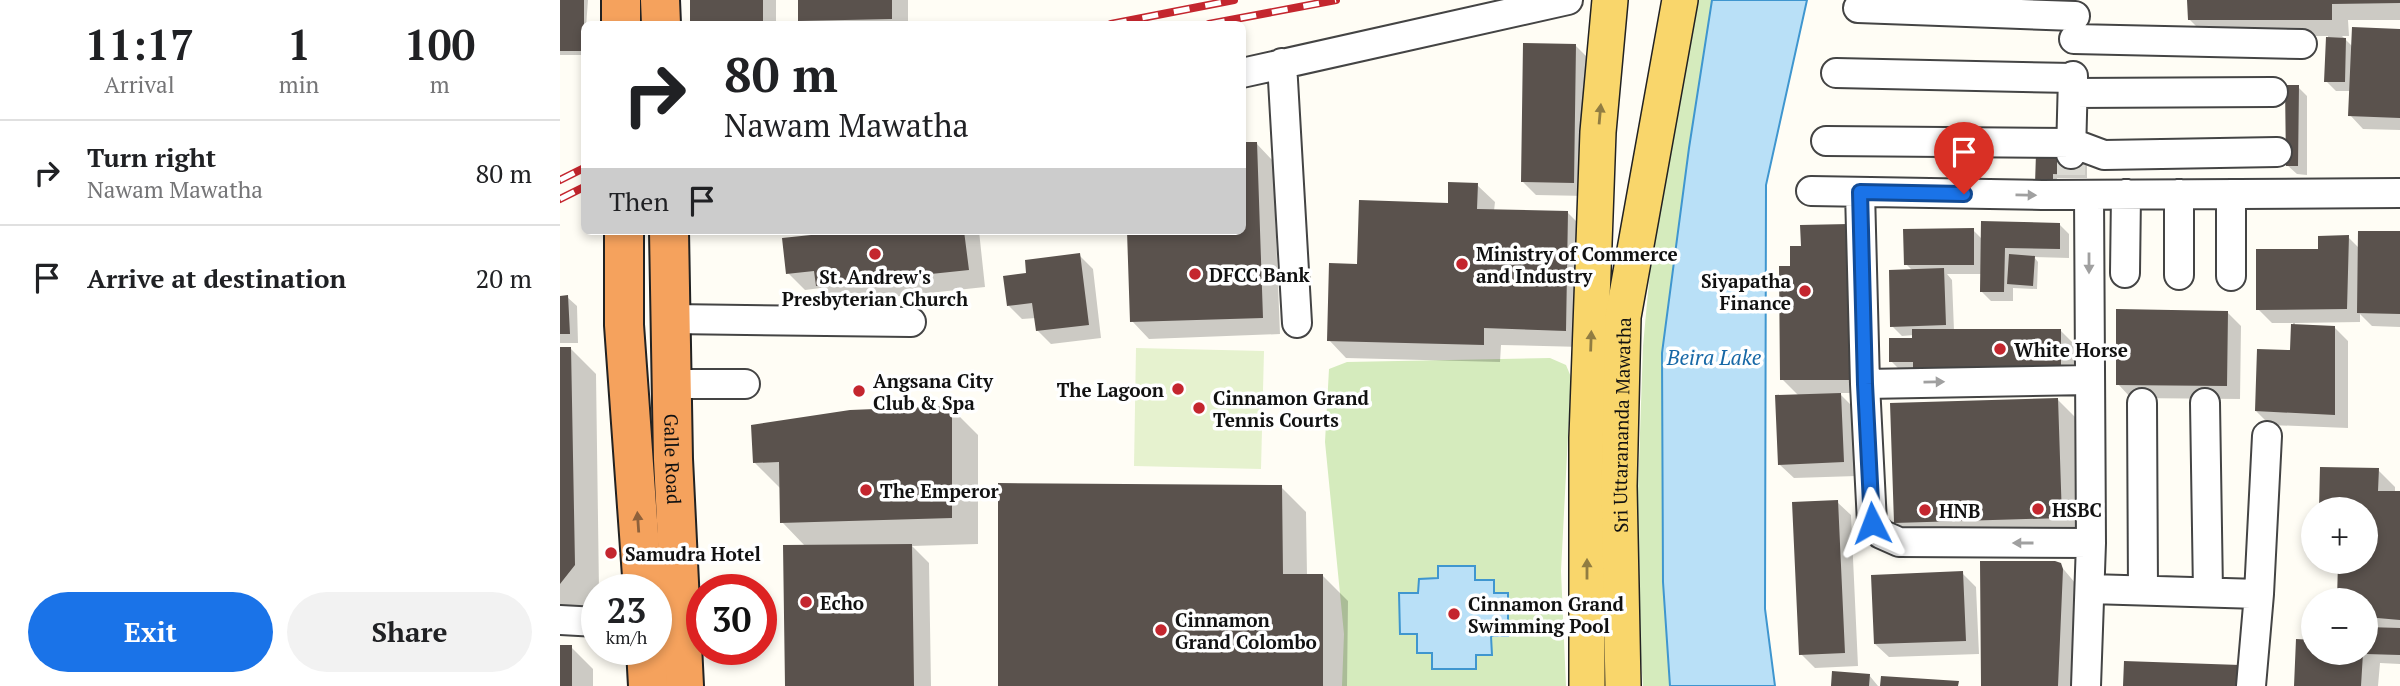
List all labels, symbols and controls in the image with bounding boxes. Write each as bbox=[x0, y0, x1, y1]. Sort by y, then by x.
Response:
text: 11:17 bbox=[85, 16, 194, 72]
text: 1 bbox=[287, 16, 311, 72]
text: 100 bbox=[404, 16, 475, 72]
text: 80 m bbox=[724, 41, 838, 106]
icon: right bbox=[609, 49, 700, 140]
text: Arrival bbox=[104, 69, 175, 100]
text: min bbox=[279, 69, 319, 100]
text: m bbox=[430, 69, 450, 100]
one-way arrow bbox=[1595, 103, 1606, 125]
text: Nawam Mawatha bbox=[724, 104, 969, 146]
pin bbox=[1934, 122, 1994, 194]
icon: arrive bbox=[1945, 133, 1983, 171]
text: Turn right bbox=[87, 140, 216, 174]
icon: right bbox=[28, 154, 66, 192]
text: 80 m bbox=[476, 156, 532, 190]
text: Nawam Mawatha bbox=[87, 174, 263, 205]
icon: arrive bbox=[683, 182, 721, 220]
text: Then bbox=[609, 184, 669, 218]
one-way arrow bbox=[2016, 189, 2038, 201]
place label: Ministry of Commerce and Industry bbox=[1476, 241, 1678, 288]
marker: St. Andrew's Presbyterian Church bbox=[867, 246, 883, 262]
one-way arrow bbox=[2083, 252, 2095, 274]
marker: Ministry of Commerce and Industry bbox=[1454, 256, 1470, 272]
icon: arrive bbox=[28, 259, 66, 297]
text: Arrive at destination bbox=[87, 261, 346, 295]
text: 20 m bbox=[476, 261, 532, 295]
place label: DFCC Bank bbox=[1209, 262, 1311, 287]
place label: St. Andrew's Presbyterian Church bbox=[782, 264, 968, 311]
marker: DFCC Bank bbox=[1187, 266, 1203, 282]
place label: Siyapatha Finance bbox=[1701, 268, 1791, 315]
marker: Siyapatha Finance bbox=[1797, 283, 1813, 299]
street label: Sri Uttarananda Mawatha bbox=[1606, 317, 1635, 533]
one-way arrow bbox=[1585, 330, 1596, 352]
place label: White Horse bbox=[2014, 337, 2128, 362]
marker: White Horse bbox=[1992, 341, 2008, 357]
water label: Beira Lake bbox=[1666, 343, 1762, 371]
place label: Angsana City Club & Spa bbox=[873, 368, 994, 415]
place label: The Lagoon bbox=[1057, 377, 1165, 402]
one-way arrow bbox=[1923, 377, 1945, 388]
marker: The Lagoon bbox=[1170, 381, 1186, 397]
marker: Angsana City Club & Spa bbox=[851, 383, 867, 399]
place label: Cinnamon Grand Tennis Courts bbox=[1213, 385, 1369, 432]
marker: Cinnamon Grand Tennis Courts bbox=[1191, 400, 1207, 416]
street label: Galle Road bbox=[660, 413, 688, 505]
place label: The Emperor bbox=[880, 478, 999, 503]
marker: The Emperor bbox=[858, 482, 874, 498]
position arrow bbox=[1835, 486, 1909, 560]
place label: HSBC bbox=[2052, 497, 2102, 522]
map controls bbox=[2301, 497, 2378, 665]
button: + bbox=[2301, 497, 2378, 574]
place label: HNB bbox=[1939, 498, 1980, 523]
marker: HSBC bbox=[2030, 501, 2046, 517]
marker: HNB bbox=[1917, 502, 1933, 518]
one-way arrow bbox=[632, 510, 643, 532]
one-way arrow bbox=[2011, 537, 2033, 549]
place label: Samudra Hotel bbox=[625, 541, 761, 566]
marker: Samudra Hotel bbox=[603, 545, 619, 561]
one-way arrow bbox=[1581, 558, 1593, 580]
speed limit sign: 30 bbox=[686, 574, 777, 665]
text: 23 bbox=[607, 587, 646, 633]
button: − bbox=[2301, 588, 2378, 665]
place label: Echo bbox=[820, 590, 864, 615]
place label: Cinnamon Grand Swimming Pool bbox=[1468, 591, 1624, 638]
button: Exit bbox=[28, 592, 273, 672]
button: Share bbox=[287, 592, 532, 672]
marker: Echo bbox=[798, 594, 814, 610]
marker: Cinnamon Grand Swimming Pool bbox=[1446, 606, 1462, 622]
place label: Cinnamon Grand Colombo bbox=[1175, 607, 1317, 654]
marker: Cinnamon Grand Colombo bbox=[1153, 622, 1169, 638]
text: km/h bbox=[606, 625, 647, 649]

